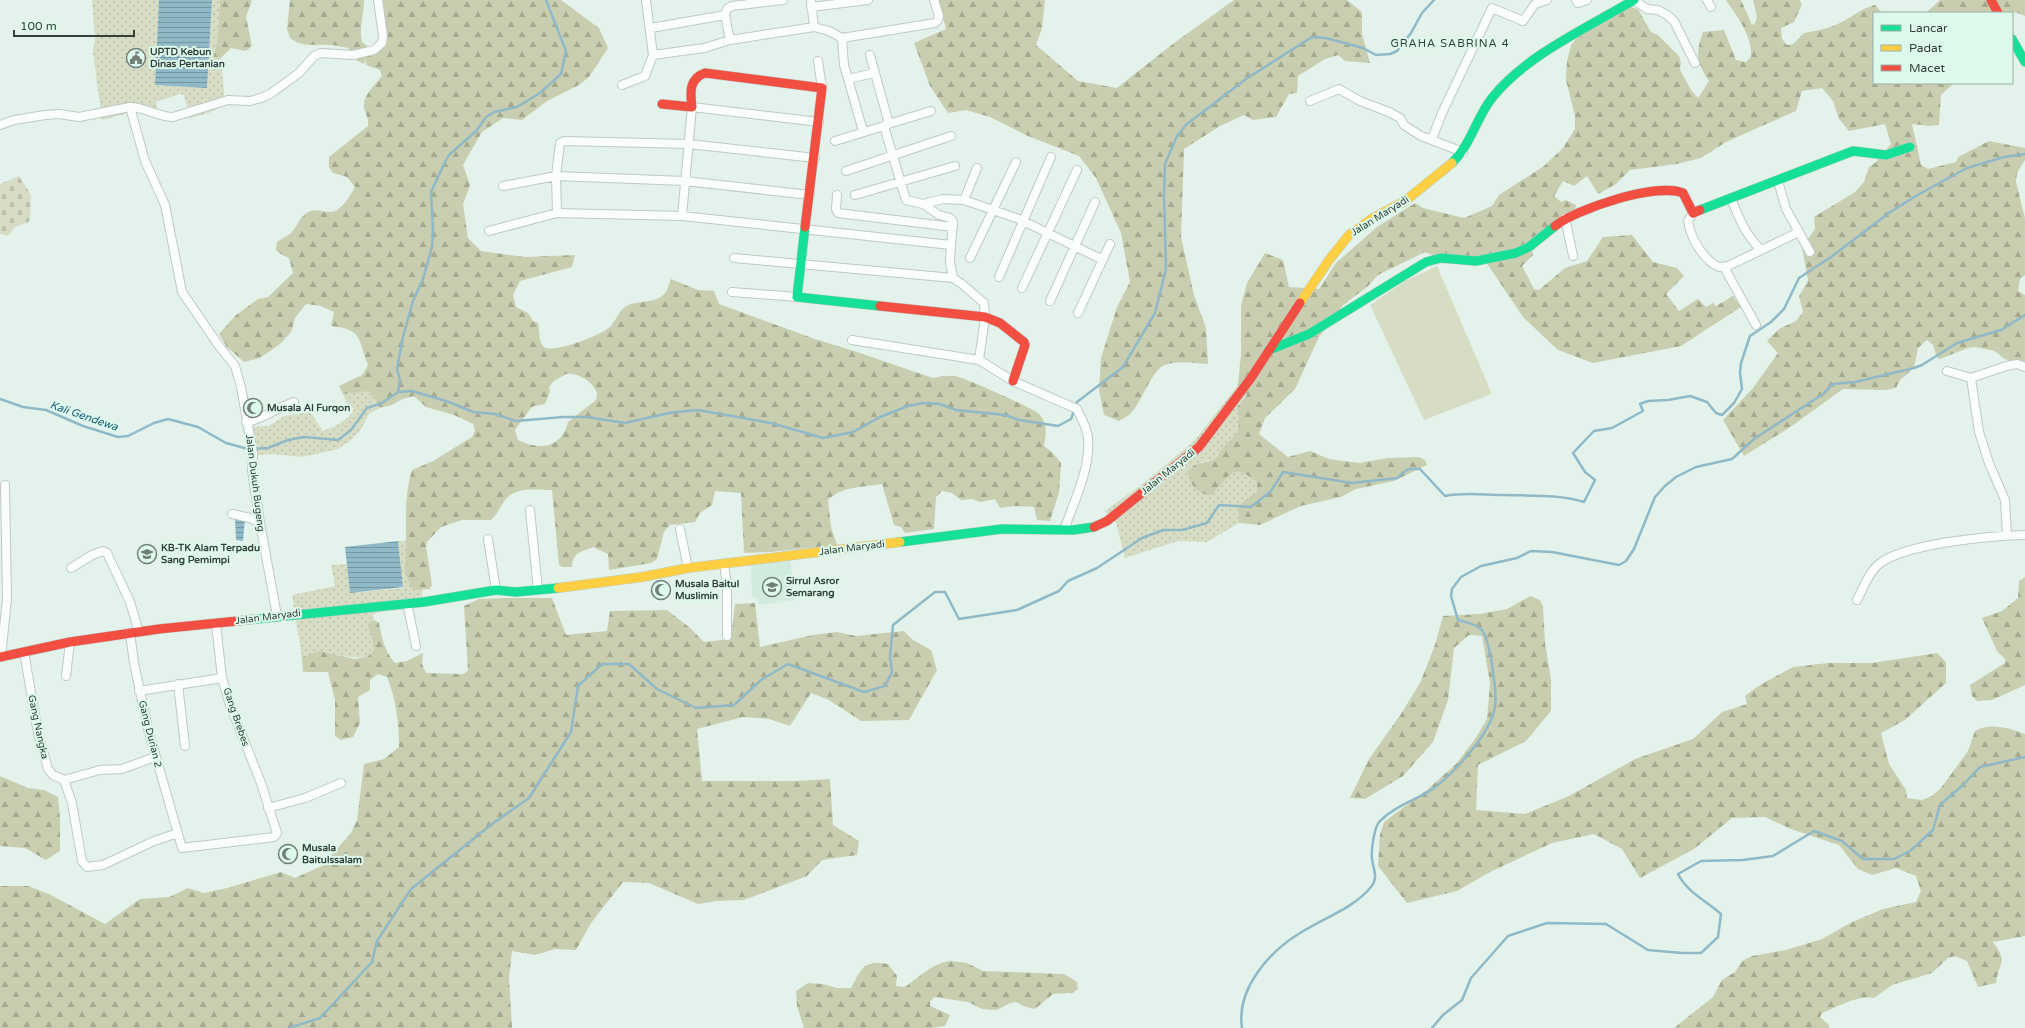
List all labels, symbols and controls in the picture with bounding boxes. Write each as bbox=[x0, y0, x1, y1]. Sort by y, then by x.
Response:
scale bar bbox=[14, 12, 134, 38]
legend bbox=[1873, 12, 2013, 84]
text: 100 m bbox=[20, 19, 57, 33]
text: Lancar bbox=[1909, 21, 1948, 35]
district label: GRAHA SABRINA 4 bbox=[1390, 37, 1510, 50]
text: Padat bbox=[1909, 41, 1943, 55]
place label: UPTD Kebun Dinas Pertanian bbox=[150, 46, 225, 70]
public building icon: UPTD Kebun Dinas Pertanian bbox=[125, 47, 147, 69]
text: Macet bbox=[1909, 61, 1945, 75]
street label: Jalan Maryadi bbox=[1349, 193, 1411, 239]
mosque icon: Musala Al Furqon bbox=[242, 397, 264, 419]
water label: Kali Gendewa bbox=[48, 398, 120, 434]
place label: Musala Al Furqon bbox=[267, 402, 350, 414]
street label: Jalan Dukuh Bugeng bbox=[243, 434, 267, 532]
street label: Jalan Maryadi bbox=[1139, 447, 1197, 497]
street label: Jalan Maryadi bbox=[819, 538, 885, 558]
place label: KB-TK Alam Terpadu Sang Pemimpi bbox=[161, 542, 260, 566]
school or university icon: KB-TK Alam Terpadu Sang Pemimpi bbox=[136, 543, 158, 565]
place label: Sirrul Asror Semarang bbox=[786, 575, 839, 599]
school or university icon: Sirrul Asror Semarang bbox=[761, 576, 783, 598]
place label: Musala Baitul Muslimin bbox=[675, 578, 739, 602]
mosque icon: Musala Baitul Muslimin bbox=[650, 579, 672, 601]
street label: Jalan Maryadi bbox=[235, 607, 301, 627]
street label: Gang Brebes bbox=[220, 686, 252, 748]
street label: Gang Nangka bbox=[25, 694, 51, 760]
street label: Gang Durian 2 bbox=[136, 699, 164, 769]
place label: Musala Baitulssalam bbox=[302, 842, 362, 866]
mosque icon: Musala Baitulssalam bbox=[277, 843, 299, 865]

